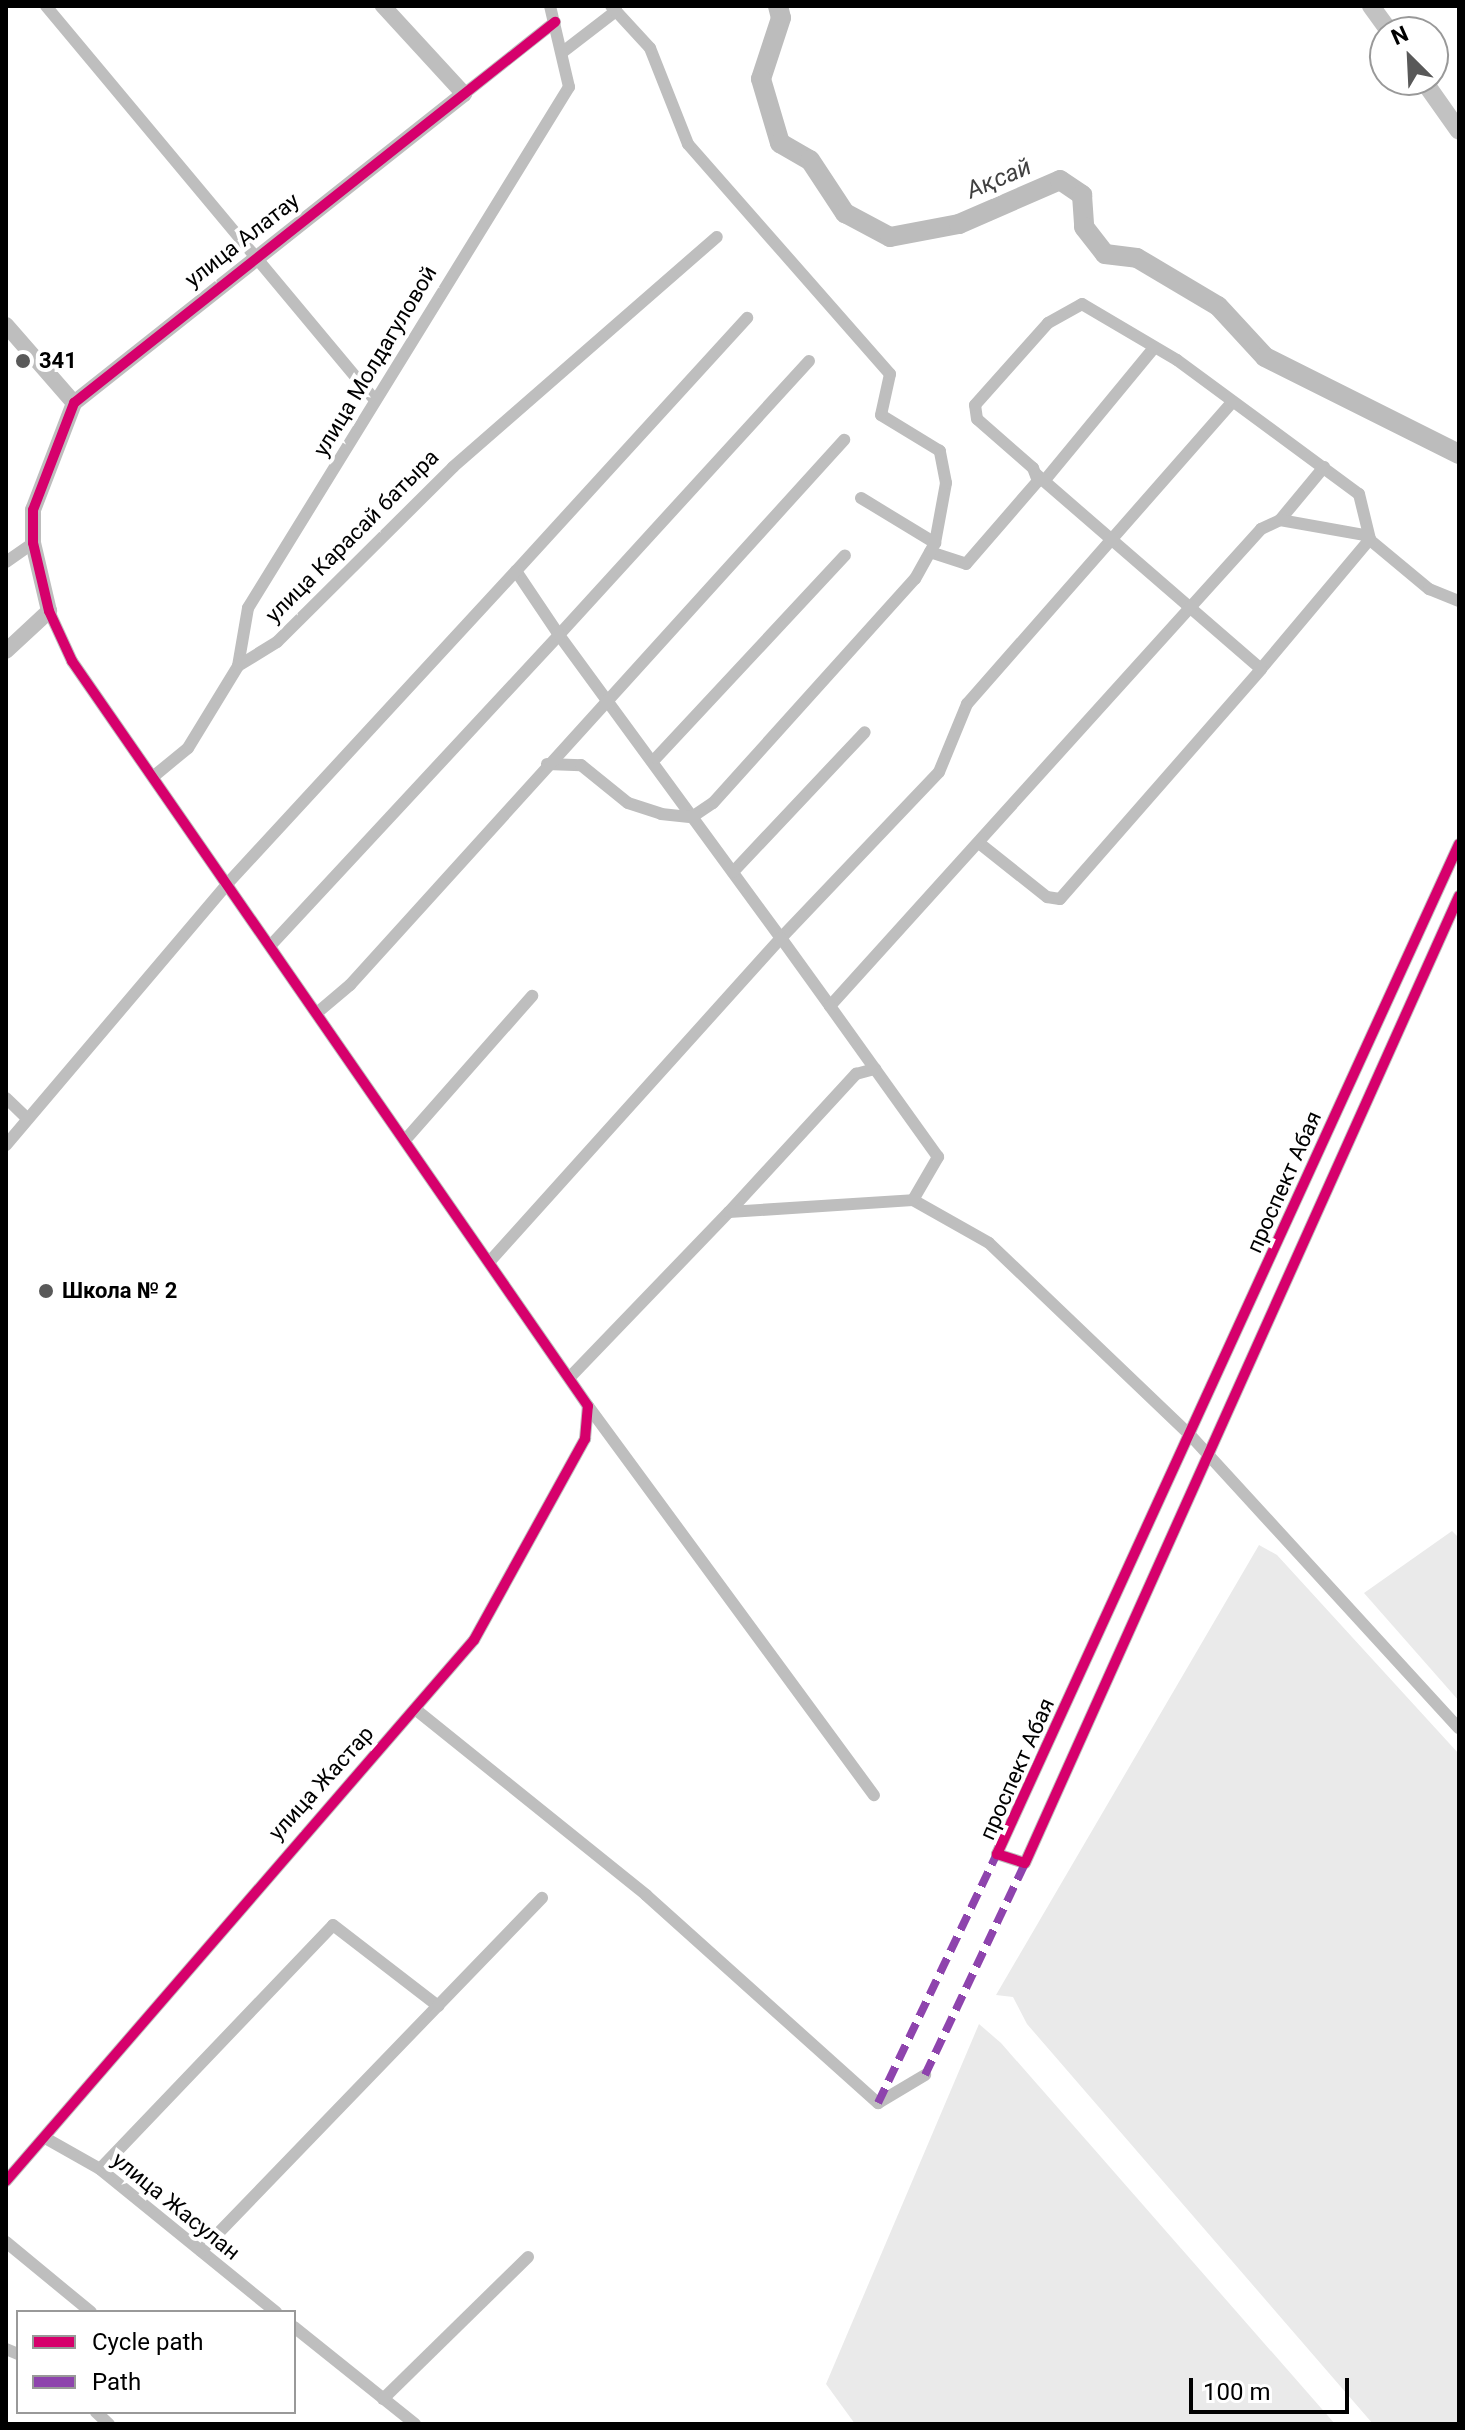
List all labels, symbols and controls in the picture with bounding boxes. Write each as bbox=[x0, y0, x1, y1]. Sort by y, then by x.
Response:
north arrow bbox=[1369, 16, 1449, 96]
text: N bbox=[1388, 21, 1412, 50]
water label: Ақсай bbox=[962, 153, 1036, 205]
street label: улица Алатау bbox=[180, 187, 304, 293]
street label: улица Молдагуловой bbox=[308, 261, 442, 461]
place label: 341 bbox=[39, 348, 77, 374]
marker: 341 bbox=[14, 352, 32, 370]
street label: улица Карасай батыра bbox=[260, 444, 444, 628]
street label: проспект Абая bbox=[1241, 1107, 1327, 1257]
place label: Школа № 2 bbox=[62, 1278, 177, 1304]
marker: Школа № 2 bbox=[37, 1282, 55, 1300]
street label: проспект Абая bbox=[974, 1694, 1060, 1844]
street label: улица Жастар bbox=[263, 1721, 379, 1845]
street label: улица Жасулан bbox=[107, 2146, 245, 2266]
legend bbox=[16, 2310, 296, 2414]
text: Cycle path bbox=[92, 2328, 204, 2356]
scale bar bbox=[1193, 2362, 1353, 2412]
text: Path bbox=[92, 2368, 141, 2396]
text: 100 m bbox=[1203, 2378, 1270, 2406]

